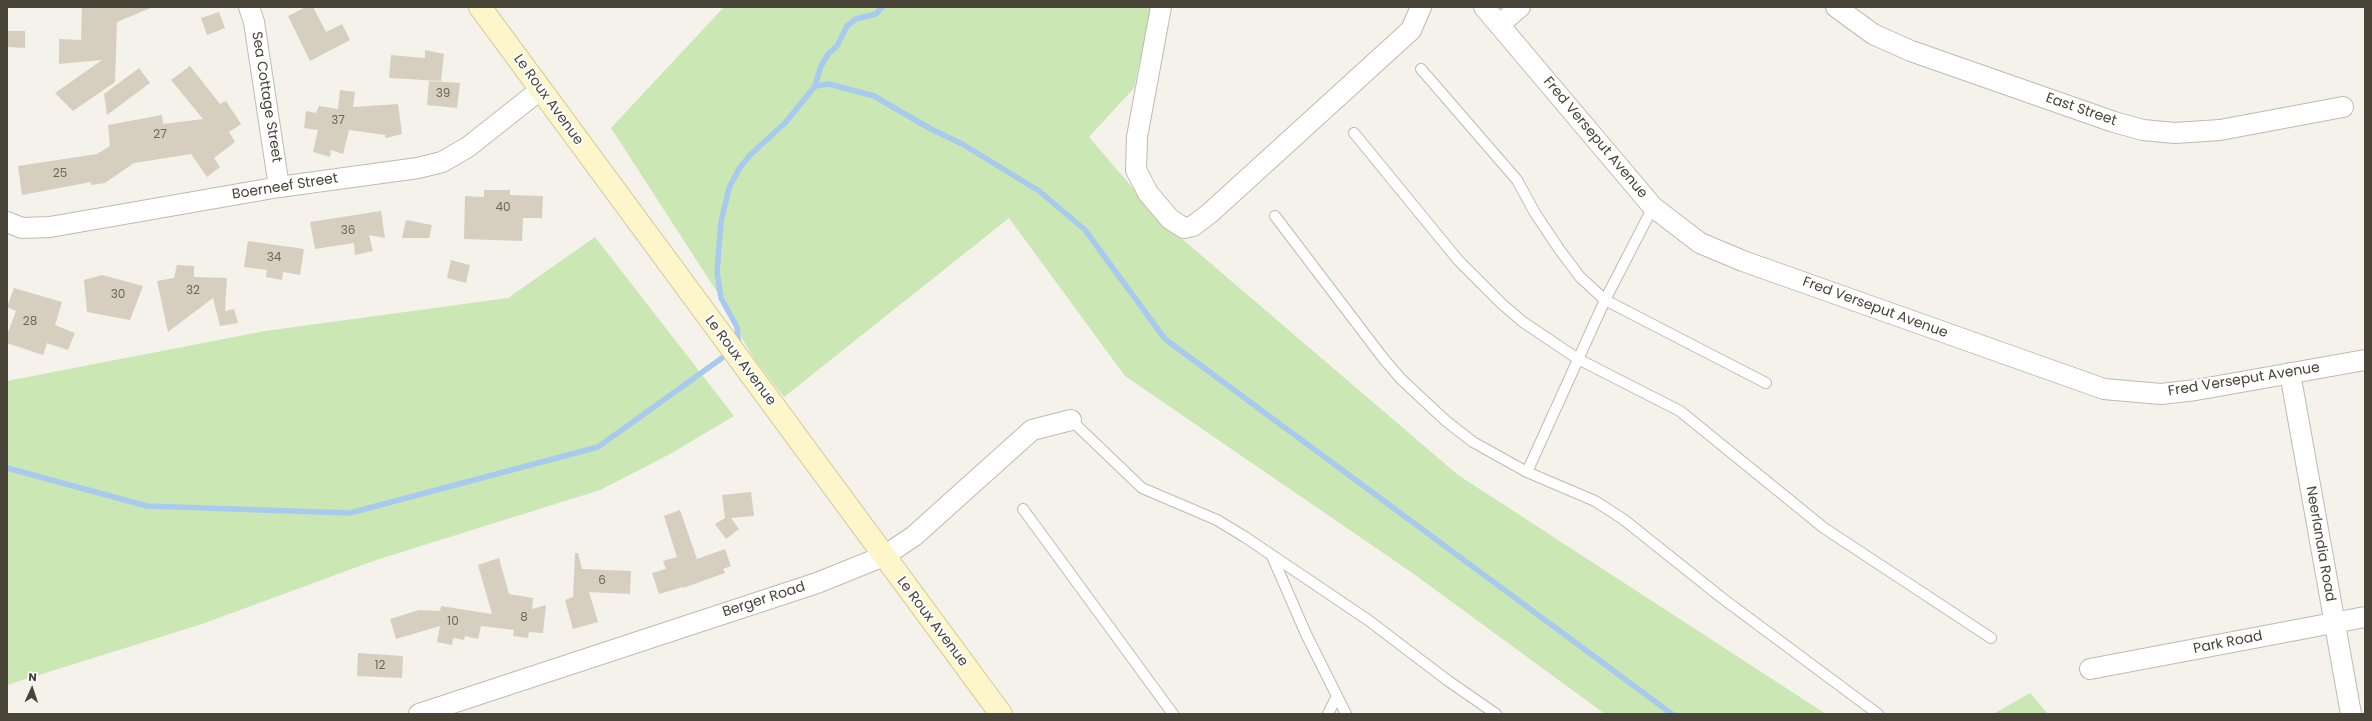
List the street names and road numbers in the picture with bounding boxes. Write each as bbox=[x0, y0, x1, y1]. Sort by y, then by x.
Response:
street label: Sea Cottage Street bbox=[247, 30, 285, 164]
street label: Le Roux Avenue bbox=[509, 51, 587, 149]
street label: Fred Verseput Avenue bbox=[1539, 74, 1651, 202]
street label: East Street bbox=[2043, 90, 2119, 130]
street label: Boerneef Street bbox=[231, 170, 339, 204]
street label: Fred Verseput Avenue bbox=[1800, 274, 1950, 342]
street label: Le Roux Avenue bbox=[701, 313, 779, 409]
street label: Fred Verseput Avenue bbox=[2167, 360, 2321, 400]
street label: Neerlandia Road bbox=[2302, 485, 2338, 603]
street label: Le Roux Avenue bbox=[893, 574, 971, 670]
street label: Berger Road bbox=[721, 579, 807, 621]
street label: Park Road bbox=[2192, 628, 2264, 658]

